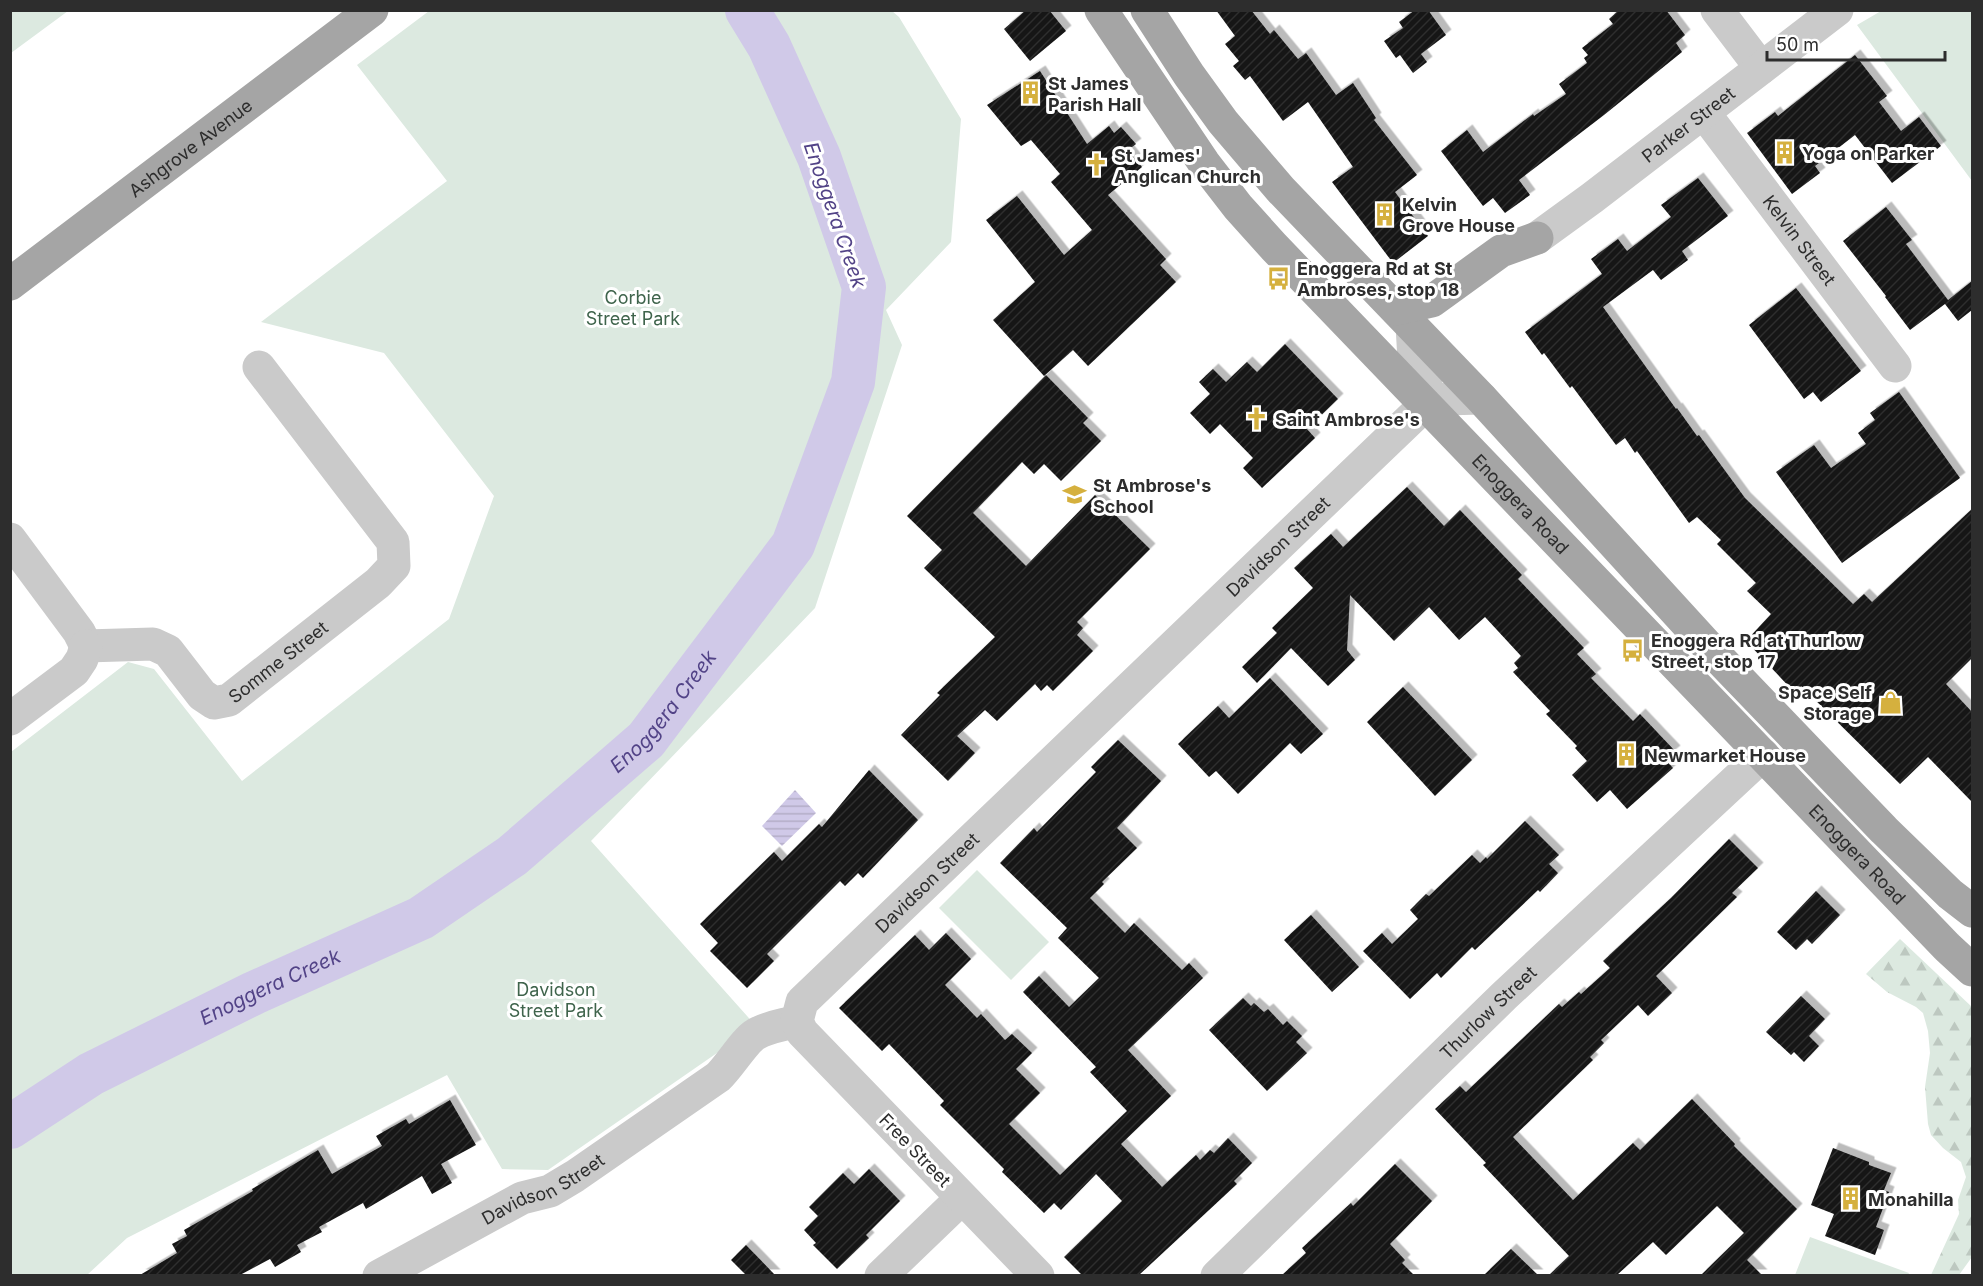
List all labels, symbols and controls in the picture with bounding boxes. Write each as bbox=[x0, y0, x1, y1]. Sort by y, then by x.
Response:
scale bar bbox=[1767, 24, 1946, 62]
text: 50 m bbox=[1776, 34, 1819, 55]
place label: St James Parish Hall bbox=[1048, 73, 1141, 115]
building icon: St James Parish Hall bbox=[1017, 80, 1043, 106]
street label: Parker Street bbox=[1637, 82, 1739, 167]
street label: Ashgrove Avenue bbox=[124, 94, 256, 201]
water label: Enoggera Creek bbox=[799, 139, 872, 292]
building icon: Yoga on Parker bbox=[1771, 140, 1797, 166]
place label: Yoga on Parker bbox=[1802, 143, 1934, 164]
place label: St James' Anglican Church bbox=[1114, 145, 1261, 187]
church icon: St James' Anglican Church bbox=[1083, 152, 1109, 178]
street label: Kelvin Street bbox=[1759, 191, 1841, 289]
place label: Kelvin Grove House bbox=[1402, 194, 1515, 236]
building icon: Kelvin Grove House bbox=[1371, 201, 1397, 227]
place label: Enoggera Rd at St Ambroses, stop 18 bbox=[1297, 258, 1459, 300]
bus stop icon: Enoggera Rd at St Ambroses, stop 18 bbox=[1266, 265, 1292, 291]
park label: Corbie Street Park bbox=[586, 287, 680, 329]
church icon: Saint Ambrose's bbox=[1244, 406, 1270, 432]
place label: Saint Ambrose's bbox=[1275, 409, 1420, 430]
street label: Enoggera Road bbox=[1468, 450, 1574, 558]
place label: St Ambrose's School bbox=[1093, 475, 1211, 517]
school or university icon: St Ambrose's School bbox=[1062, 482, 1088, 508]
street label: Davidson Street bbox=[1222, 492, 1334, 601]
street label: Somme Street bbox=[224, 616, 332, 707]
place label: Enoggera Rd at Thurlow Street, stop 17 bbox=[1651, 630, 1862, 672]
bus stop icon: Enoggera Rd at Thurlow Street, stop 17 bbox=[1620, 637, 1646, 663]
water label: Enoggera Creek bbox=[605, 645, 722, 778]
place label: Space Self Storage bbox=[1778, 682, 1872, 724]
shop icon: Space Self Storage bbox=[1877, 689, 1903, 715]
building icon: Newmarket House bbox=[1613, 742, 1639, 768]
place label: Newmarket House bbox=[1644, 745, 1806, 766]
street label: Enoggera Road bbox=[1805, 800, 1910, 908]
street label: Davidson Street bbox=[871, 828, 983, 937]
water label: Enoggera Creek bbox=[196, 943, 345, 1030]
street label: Thurlow Street bbox=[1435, 961, 1540, 1063]
park label: Davidson Street Park bbox=[509, 979, 603, 1021]
street label: Free Street bbox=[875, 1109, 955, 1191]
street label: Davidson Street bbox=[478, 1149, 608, 1229]
building icon: Monahilla bbox=[1837, 1186, 1863, 1212]
place label: Monahilla bbox=[1868, 1189, 1954, 1210]

